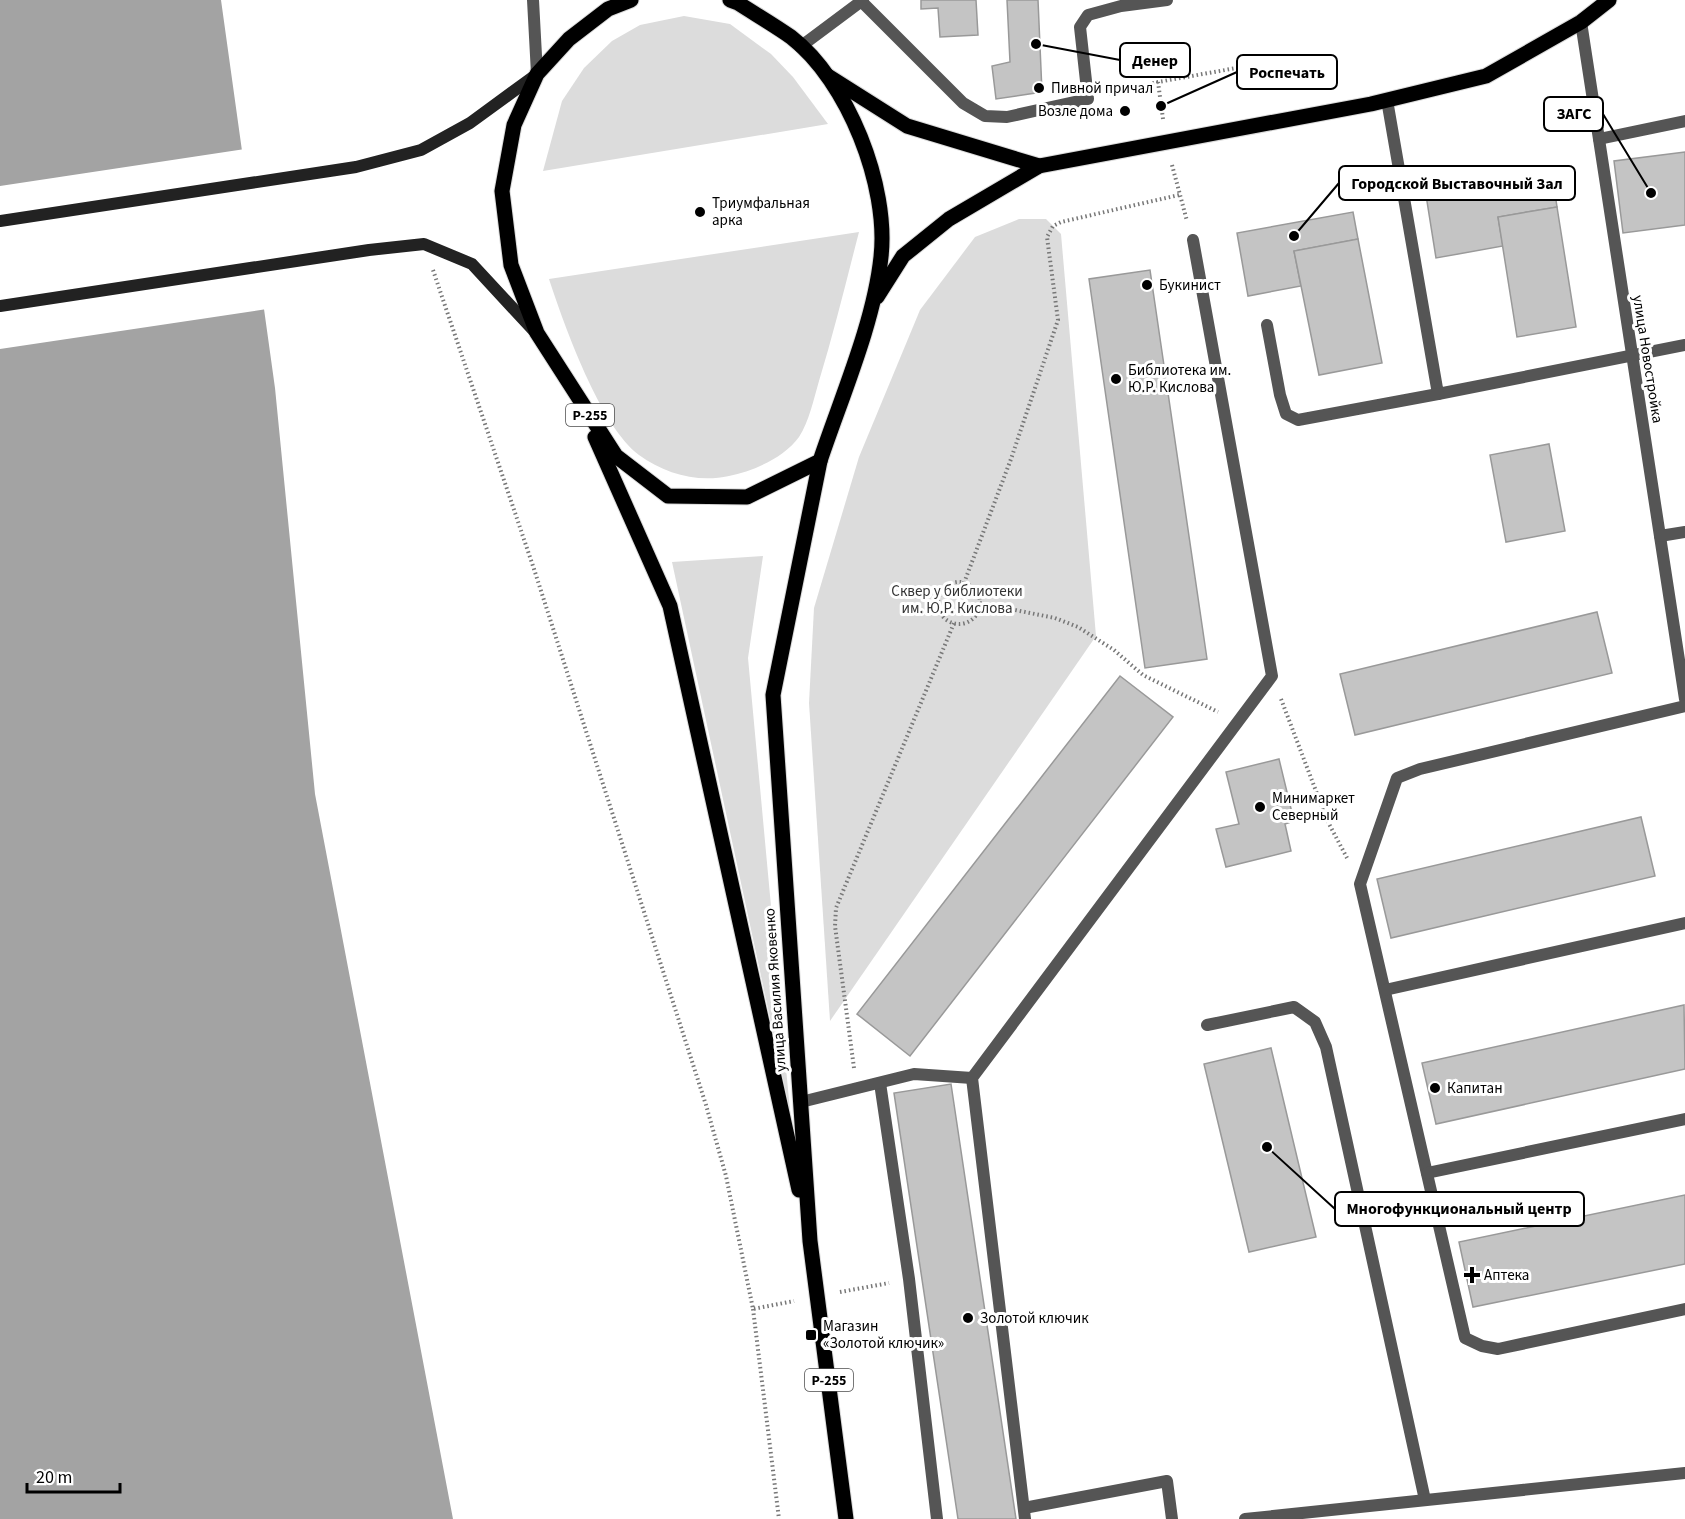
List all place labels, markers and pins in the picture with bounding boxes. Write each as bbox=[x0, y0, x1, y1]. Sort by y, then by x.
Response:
callout: Денер bbox=[1120, 43, 1190, 77]
callout: Роспечать bbox=[1237, 55, 1337, 89]
place label: Пивной причал bbox=[1051, 78, 1153, 99]
marker: Пивной причал bbox=[1032, 81, 1046, 95]
callout: ЗАГС bbox=[1544, 97, 1603, 131]
place label: Возле дома bbox=[1038, 101, 1113, 122]
marker: Возле дома bbox=[1118, 104, 1132, 118]
callout: Городской Выставочный Зал bbox=[1339, 166, 1575, 200]
place label: Триумфальная арка bbox=[712, 193, 810, 231]
marker: Триумфальная арка bbox=[693, 205, 707, 219]
place label: Букинист bbox=[1159, 275, 1221, 296]
marker: Букинист bbox=[1140, 278, 1154, 292]
place label: Библиотека им. Ю.Р. Кислова bbox=[1128, 360, 1231, 398]
marker: Библиотека им. Ю.Р. Кислова bbox=[1109, 372, 1123, 386]
place label: Минимаркет Северный bbox=[1272, 788, 1355, 826]
marker: Минимаркет Северный bbox=[1253, 800, 1267, 814]
place label: Капитан bbox=[1447, 1078, 1503, 1099]
marker: Капитан bbox=[1428, 1081, 1442, 1095]
callout: Многофункциональный центр bbox=[1335, 1192, 1584, 1226]
place label: Аптека bbox=[1484, 1265, 1529, 1286]
marker: Аптека bbox=[1465, 1268, 1479, 1282]
place label: Золотой ключик bbox=[980, 1308, 1089, 1329]
marker: Золотой ключик bbox=[961, 1311, 975, 1325]
place label: Магазин «Золотой ключик» bbox=[823, 1316, 944, 1354]
marker: Магазин «Золотой ключик» bbox=[804, 1328, 818, 1342]

